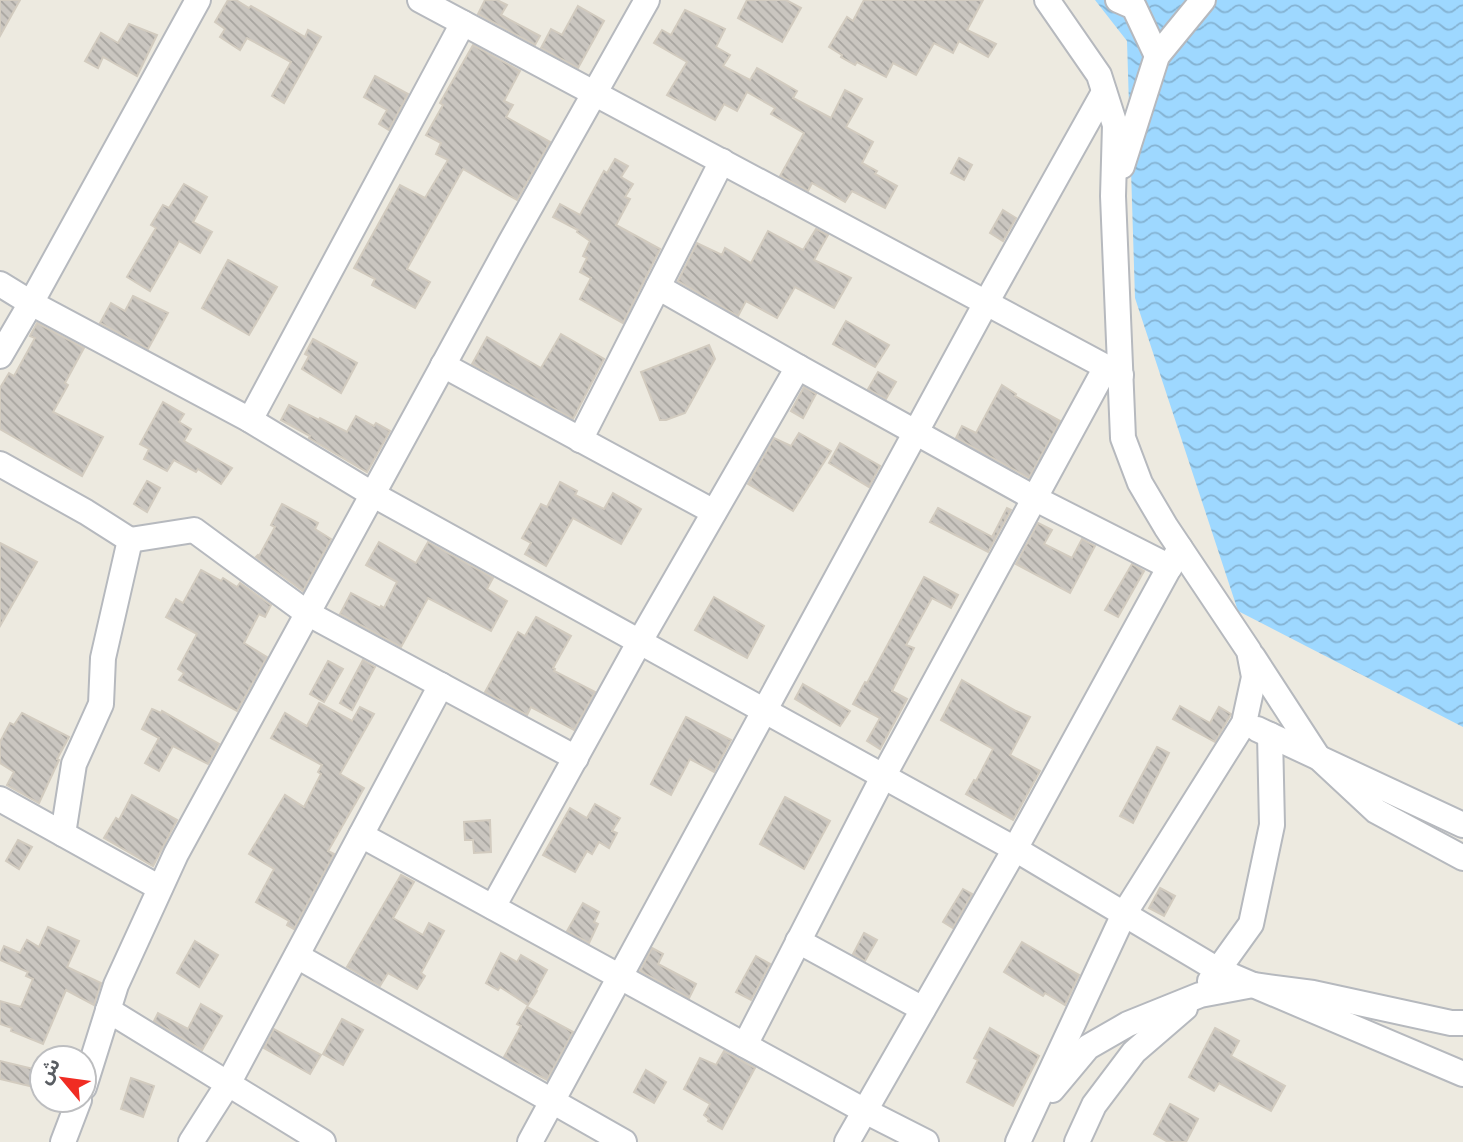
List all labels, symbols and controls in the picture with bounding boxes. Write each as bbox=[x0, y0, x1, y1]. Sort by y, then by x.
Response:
north arrow bbox=[28, 1044, 98, 1114]
text: ش bbox=[31, 1054, 68, 1089]

